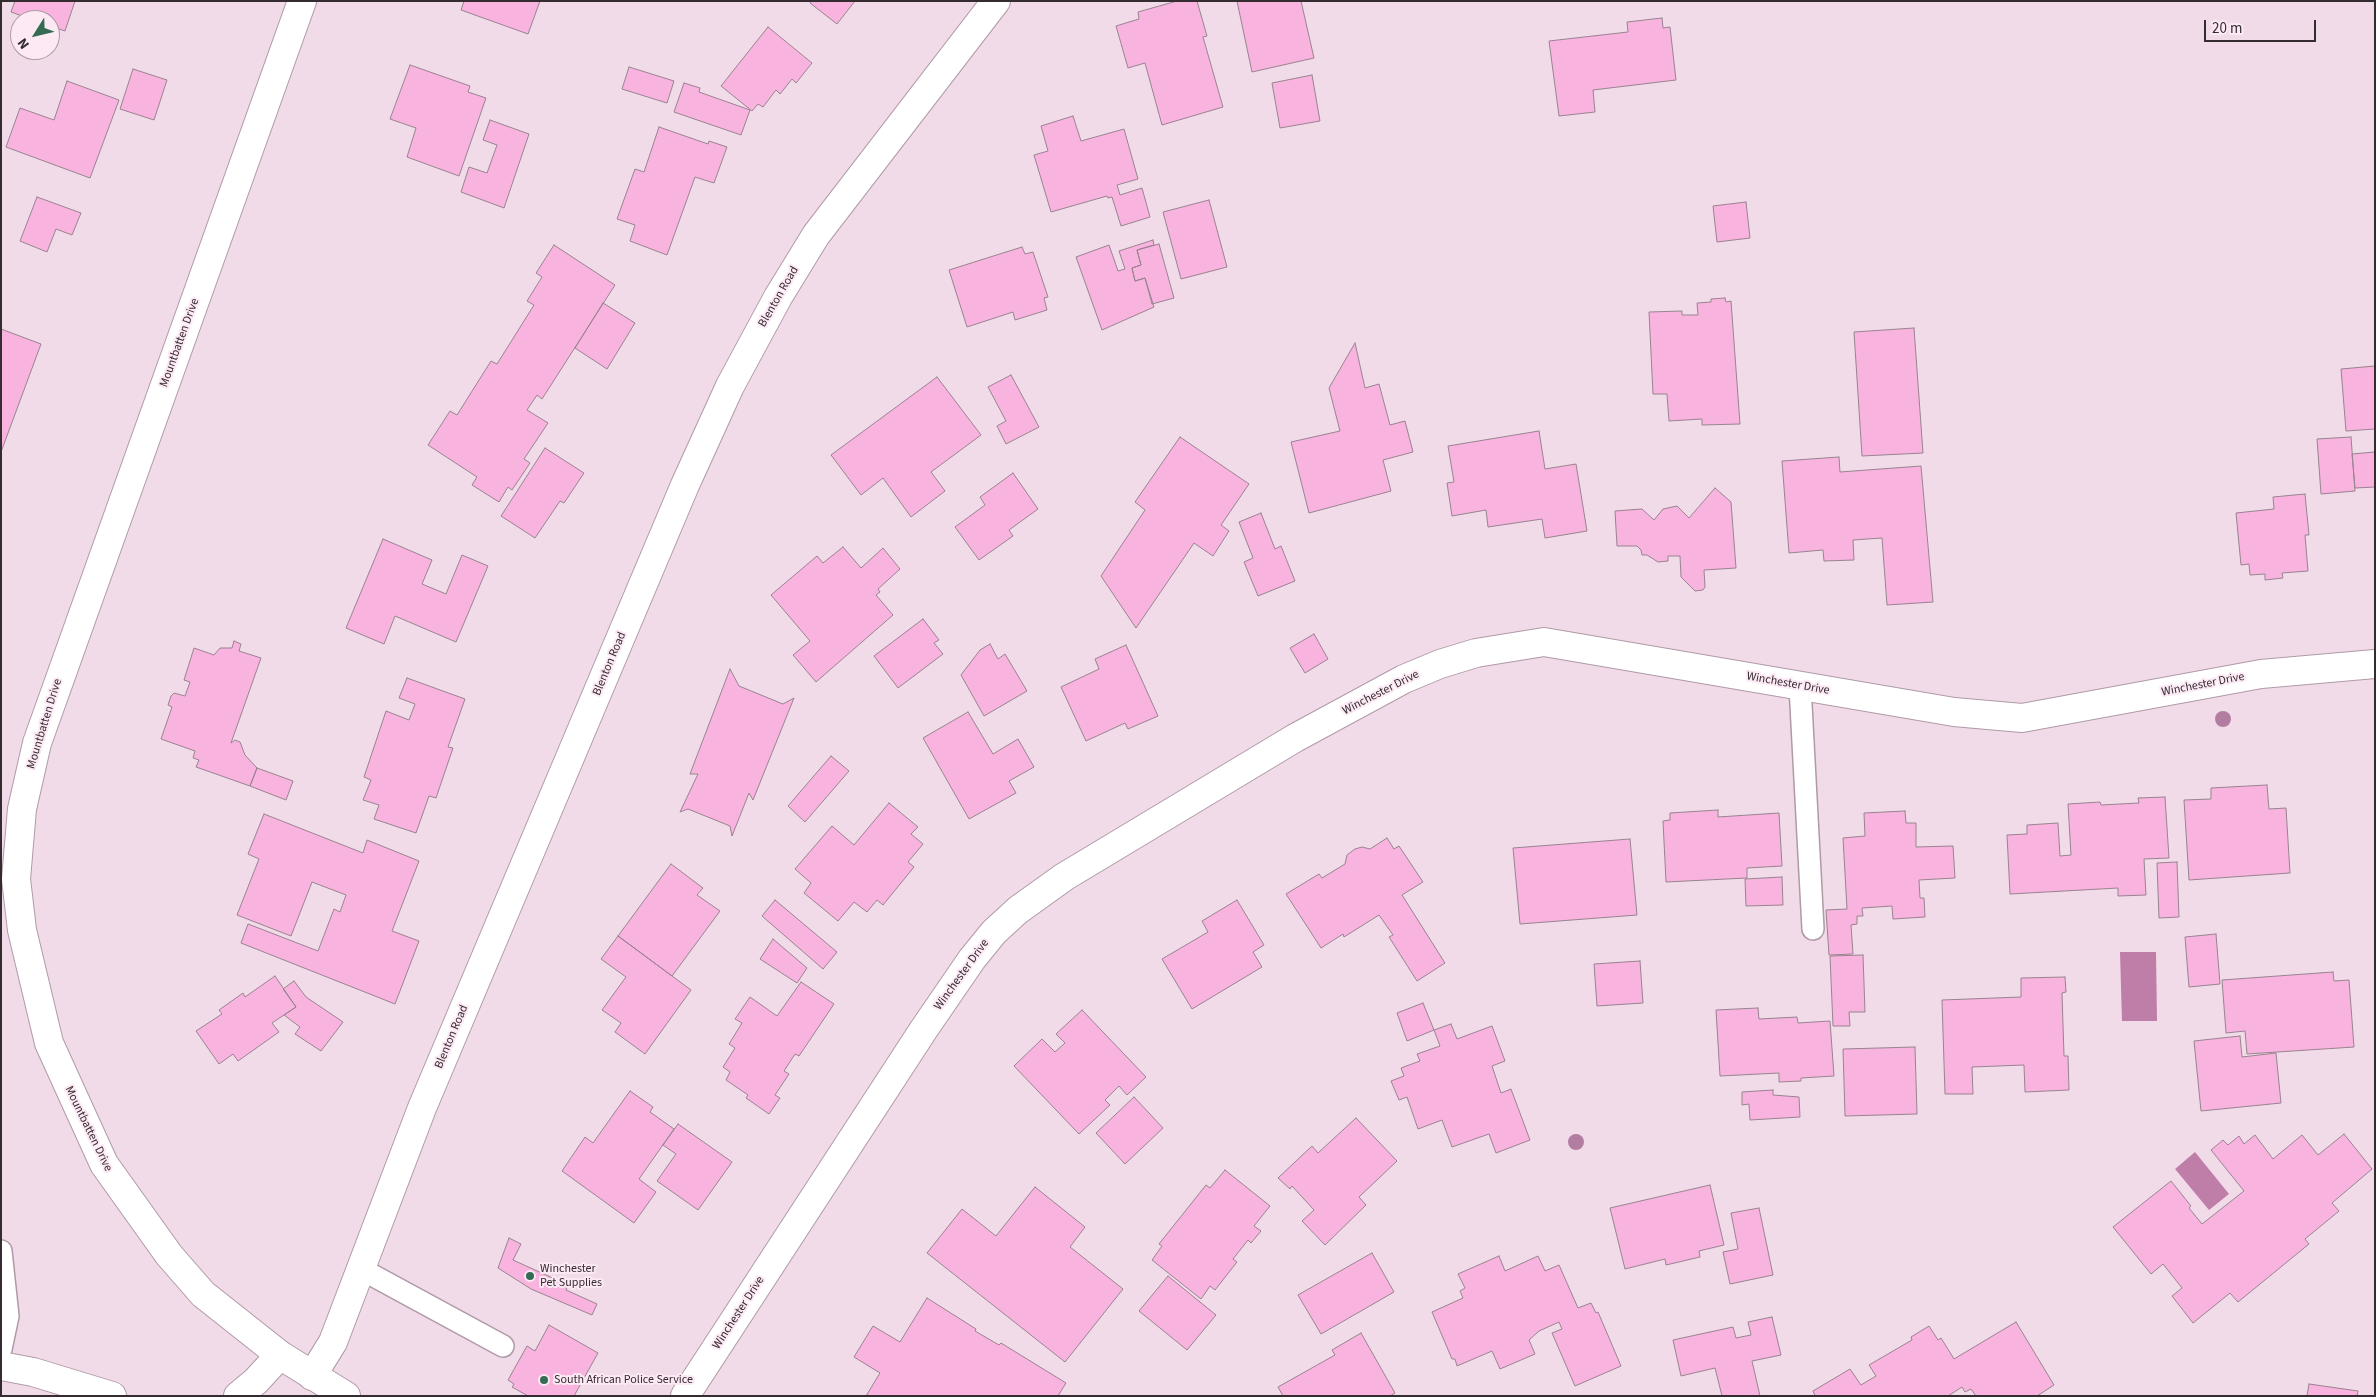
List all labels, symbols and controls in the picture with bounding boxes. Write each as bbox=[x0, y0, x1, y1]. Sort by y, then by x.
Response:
north arrow bbox=[10, 10, 60, 60]
scale bar bbox=[2206, 10, 2318, 42]
text: 20 m bbox=[2212, 18, 2242, 39]
text: N bbox=[13, 34, 35, 53]
street label: Blenton Road bbox=[756, 264, 802, 330]
street label: Mountbatten Drive bbox=[157, 297, 203, 389]
street label: Blenton Road bbox=[590, 630, 630, 698]
street label: Winchester Drive bbox=[1340, 667, 1422, 719]
street label: Winchester Drive bbox=[1745, 670, 1831, 698]
street label: Winchester Drive bbox=[2160, 670, 2246, 700]
street label: Mountbatten Drive bbox=[24, 677, 66, 771]
street label: Winchester Drive bbox=[931, 937, 993, 1013]
street label: Blenton Road bbox=[432, 1003, 472, 1071]
street label: Mountbatten Drive bbox=[61, 1084, 115, 1174]
place label: Winchester Pet Supplies bbox=[540, 1262, 602, 1290]
marker: Winchester Pet Supplies bbox=[524, 1270, 536, 1282]
street label: Winchester Drive bbox=[710, 1274, 768, 1352]
place label: South African Police Service bbox=[554, 1373, 693, 1387]
marker: South African Police Service bbox=[538, 1374, 550, 1386]

